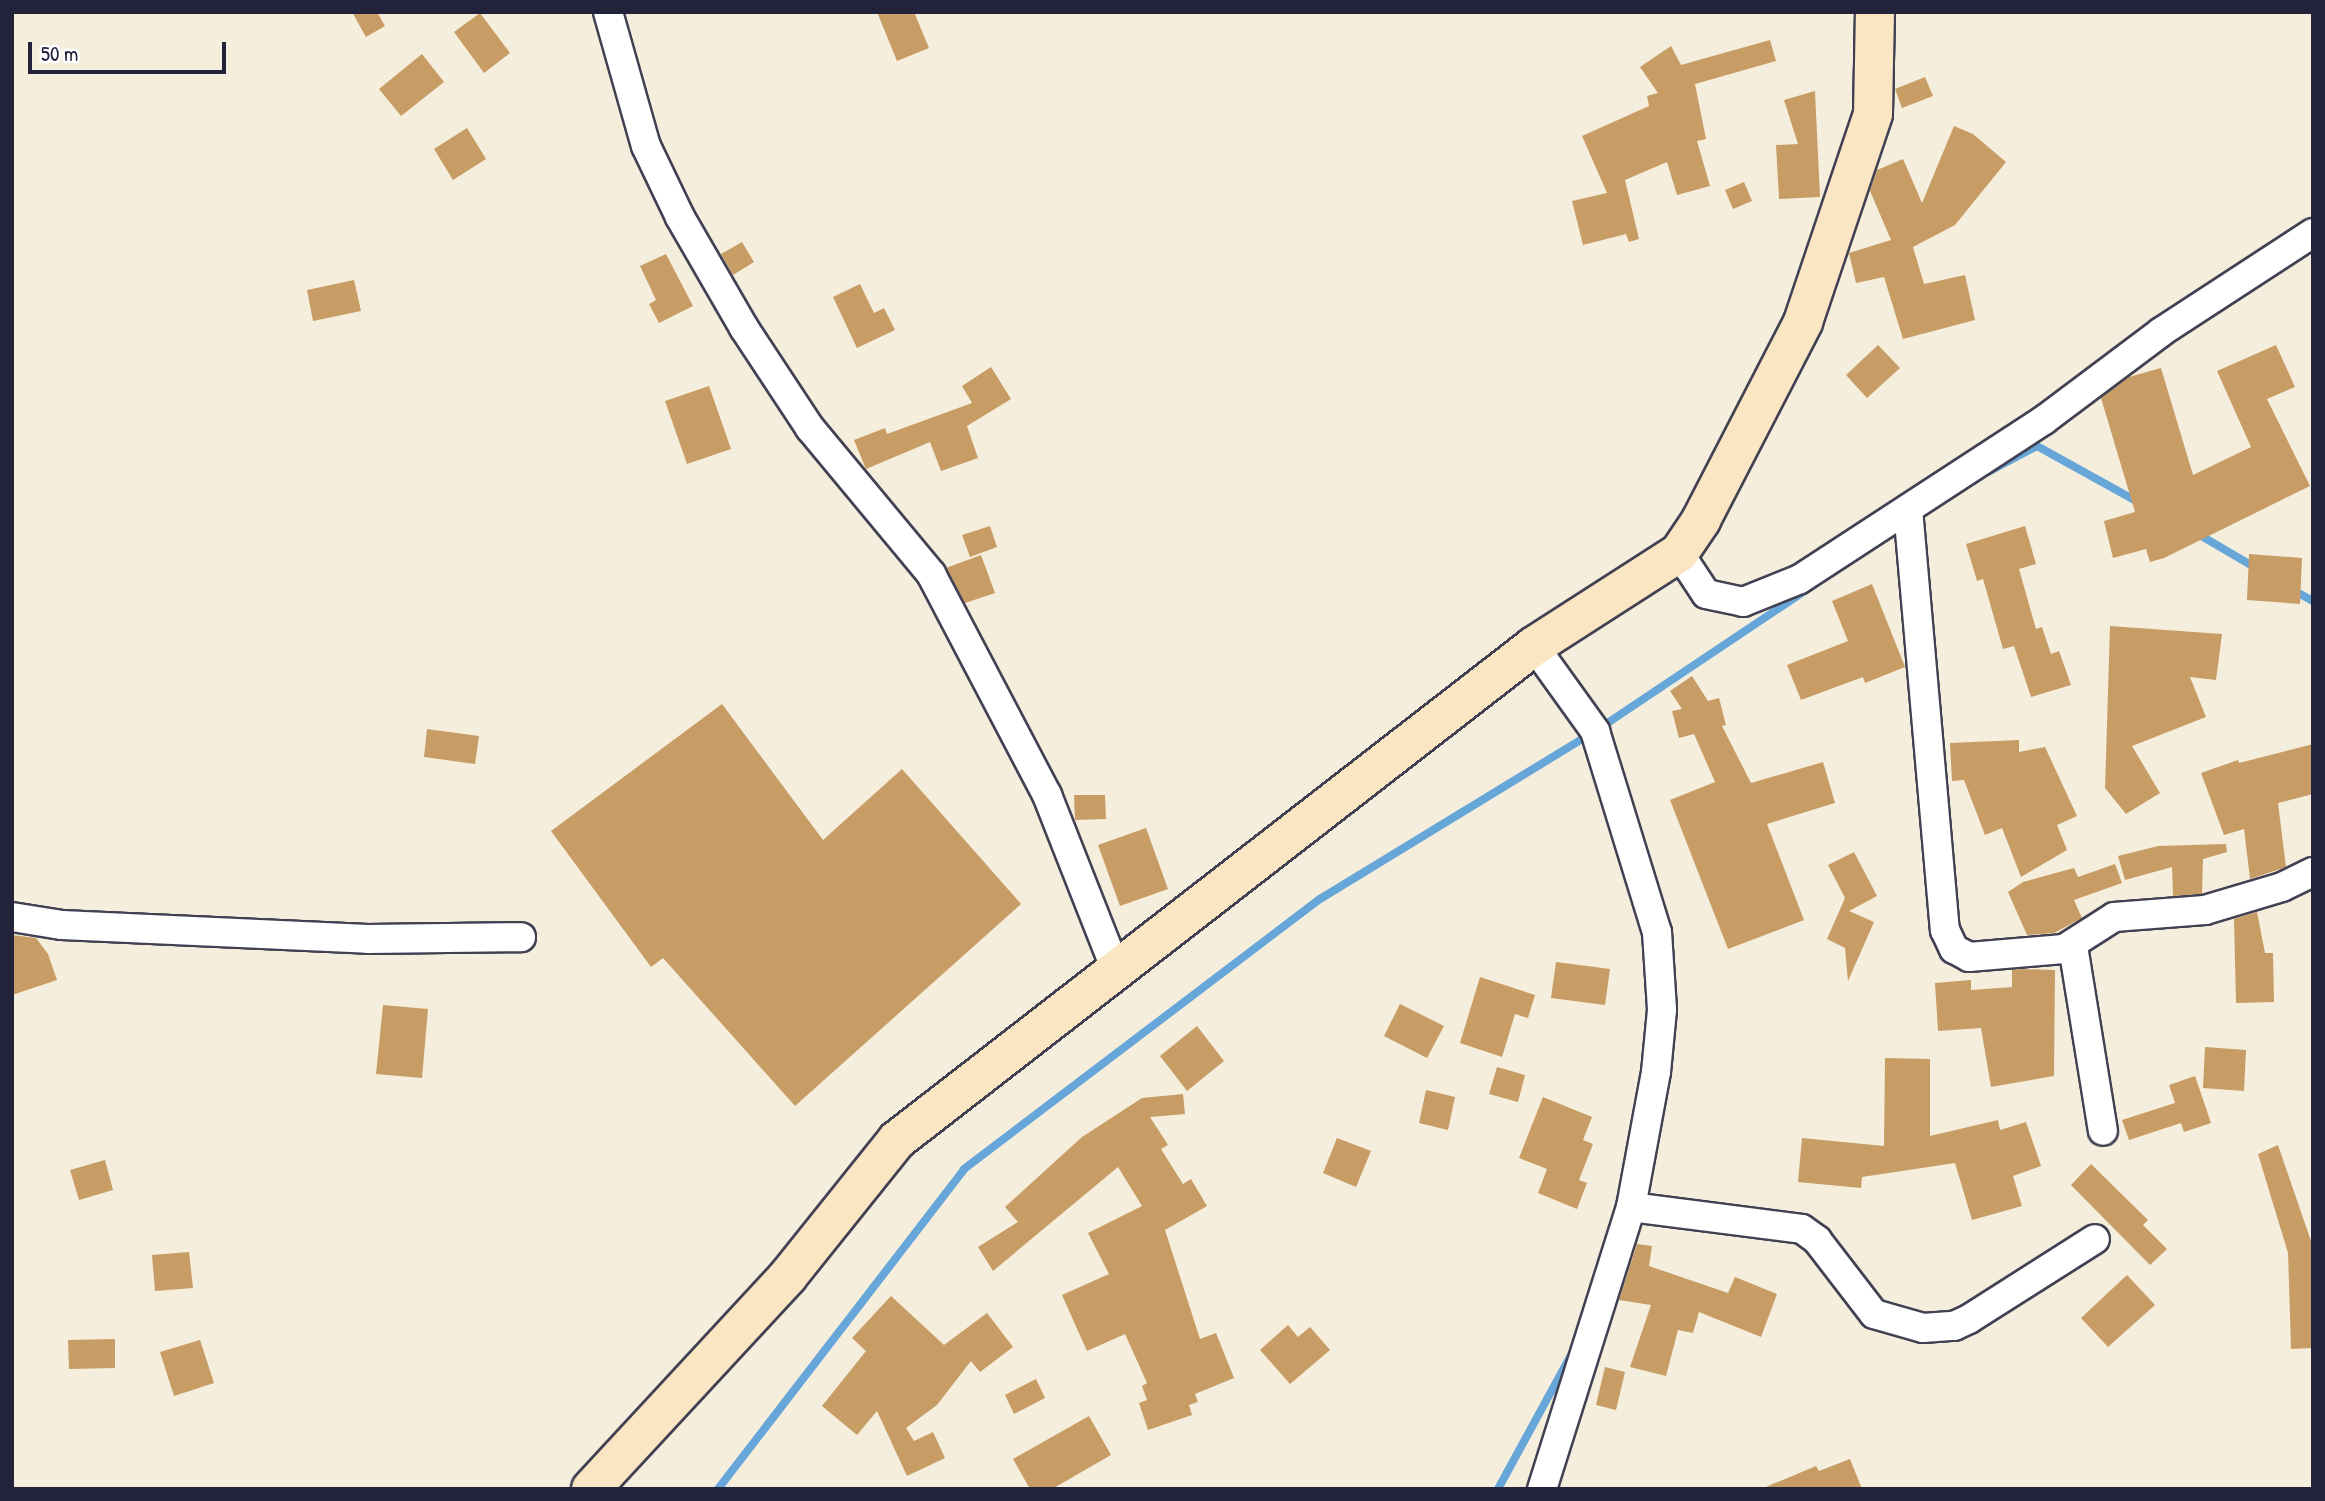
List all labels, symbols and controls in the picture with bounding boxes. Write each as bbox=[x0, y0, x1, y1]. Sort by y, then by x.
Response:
scale bar bbox=[32, 28, 229, 72]
text: 50 m bbox=[41, 39, 78, 68]

